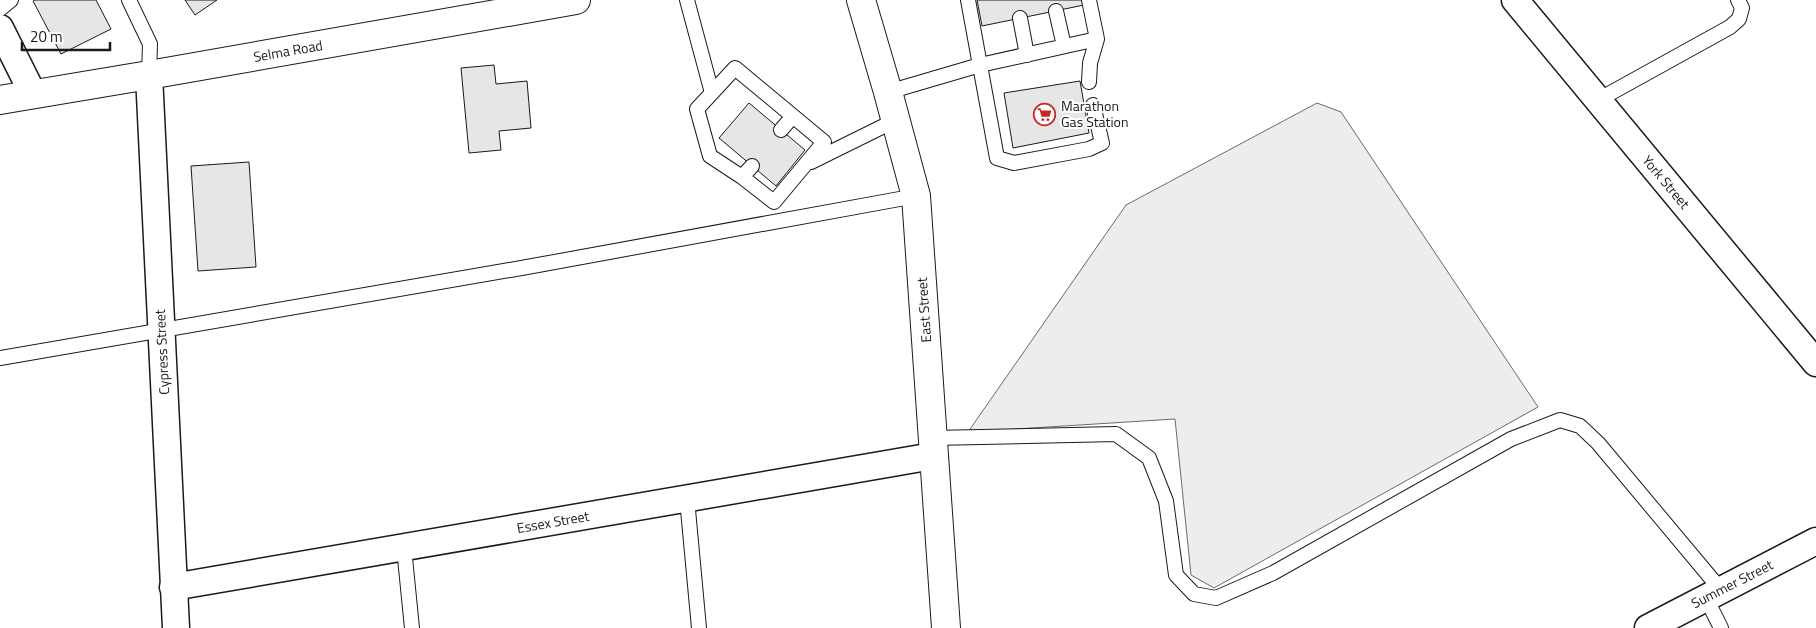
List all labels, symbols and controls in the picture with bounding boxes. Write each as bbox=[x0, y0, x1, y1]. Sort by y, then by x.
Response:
scale bar bbox=[22, 20, 110, 52]
text: 20 m bbox=[30, 25, 63, 48]
street label: Selma Road bbox=[252, 34, 324, 67]
place label: Marathon Gas Station bbox=[1061, 95, 1129, 132]
supermarket icon: Marathon Gas Station bbox=[1033, 102, 1057, 126]
street label: York Street bbox=[1638, 150, 1695, 213]
street label: East Street bbox=[911, 277, 936, 343]
street label: Cypress Street bbox=[149, 309, 174, 395]
street label: Essex Street bbox=[515, 505, 591, 538]
street label: Summer Street bbox=[1687, 554, 1776, 613]

